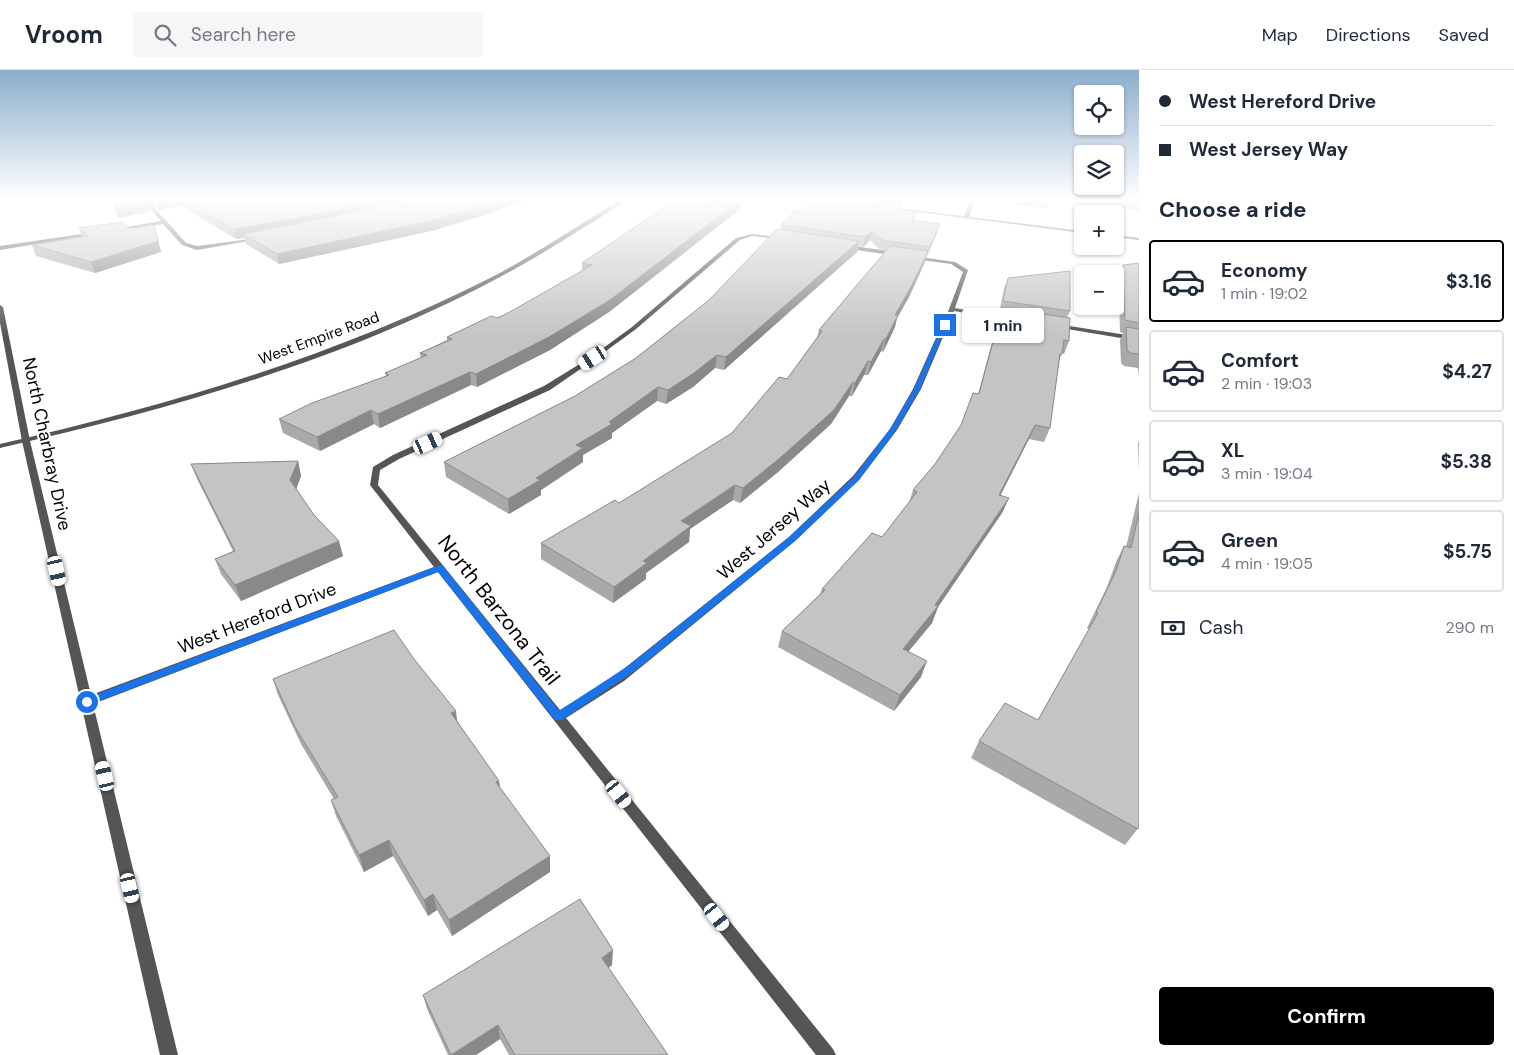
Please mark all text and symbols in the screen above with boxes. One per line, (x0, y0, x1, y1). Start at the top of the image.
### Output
search box (133, 12, 483, 57)
text: Vroom (25, 19, 103, 50)
icon: search (151, 21, 179, 49)
text: Search here (191, 22, 296, 47)
text: Map (1262, 23, 1298, 47)
text: Directions (1326, 23, 1411, 47)
text: Saved (1439, 23, 1489, 47)
map controls (1074, 85, 1124, 315)
button: locate (1074, 85, 1124, 135)
text: West Hereford Drive (1189, 89, 1376, 114)
text: West Jersey Way (1189, 137, 1348, 162)
button: layers (1074, 145, 1124, 195)
text: Choose a ride (1159, 195, 1307, 224)
button: + (1074, 205, 1124, 255)
text: Economy (1221, 258, 1308, 283)
icon: car (1161, 259, 1206, 304)
button: − (1074, 265, 1124, 315)
text: $3.16 (1446, 269, 1492, 294)
text: 1 min · 19:02 (1221, 283, 1307, 304)
street label: West Empire Road (256, 307, 382, 369)
callout: 1 min (962, 308, 1045, 342)
route end (934, 314, 956, 336)
text: 1 min (984, 315, 1022, 336)
car (576, 344, 609, 372)
text: Comfort (1221, 348, 1299, 373)
icon: car (1161, 349, 1206, 394)
street label: North Charbray Drive (17, 355, 77, 533)
text: $4.27 (1442, 359, 1492, 384)
text: 2 min · 19:03 (1221, 373, 1312, 394)
car (411, 430, 444, 456)
text: XL (1221, 438, 1244, 463)
icon: car (1161, 439, 1206, 484)
text: $5.38 (1440, 449, 1492, 474)
text: 3 min · 19:04 (1221, 463, 1313, 484)
street label: West Jersey Way (712, 473, 836, 585)
text: Green (1221, 528, 1278, 553)
street label: North Barzona Trail (432, 529, 566, 691)
icon: car (1161, 529, 1206, 574)
text: $5.75 (1443, 539, 1492, 564)
text: 4 min · 19:05 (1221, 553, 1313, 574)
car (46, 555, 67, 587)
street label: West Hereford Drive (174, 577, 340, 659)
icon: cash (1159, 614, 1187, 642)
text: Cash (1199, 615, 1243, 640)
text: 290 m (1445, 617, 1494, 638)
route start (76, 691, 98, 713)
car (94, 760, 115, 792)
car (603, 778, 634, 810)
car (119, 872, 140, 904)
car (701, 901, 732, 933)
button: Confirm (1159, 987, 1494, 1045)

